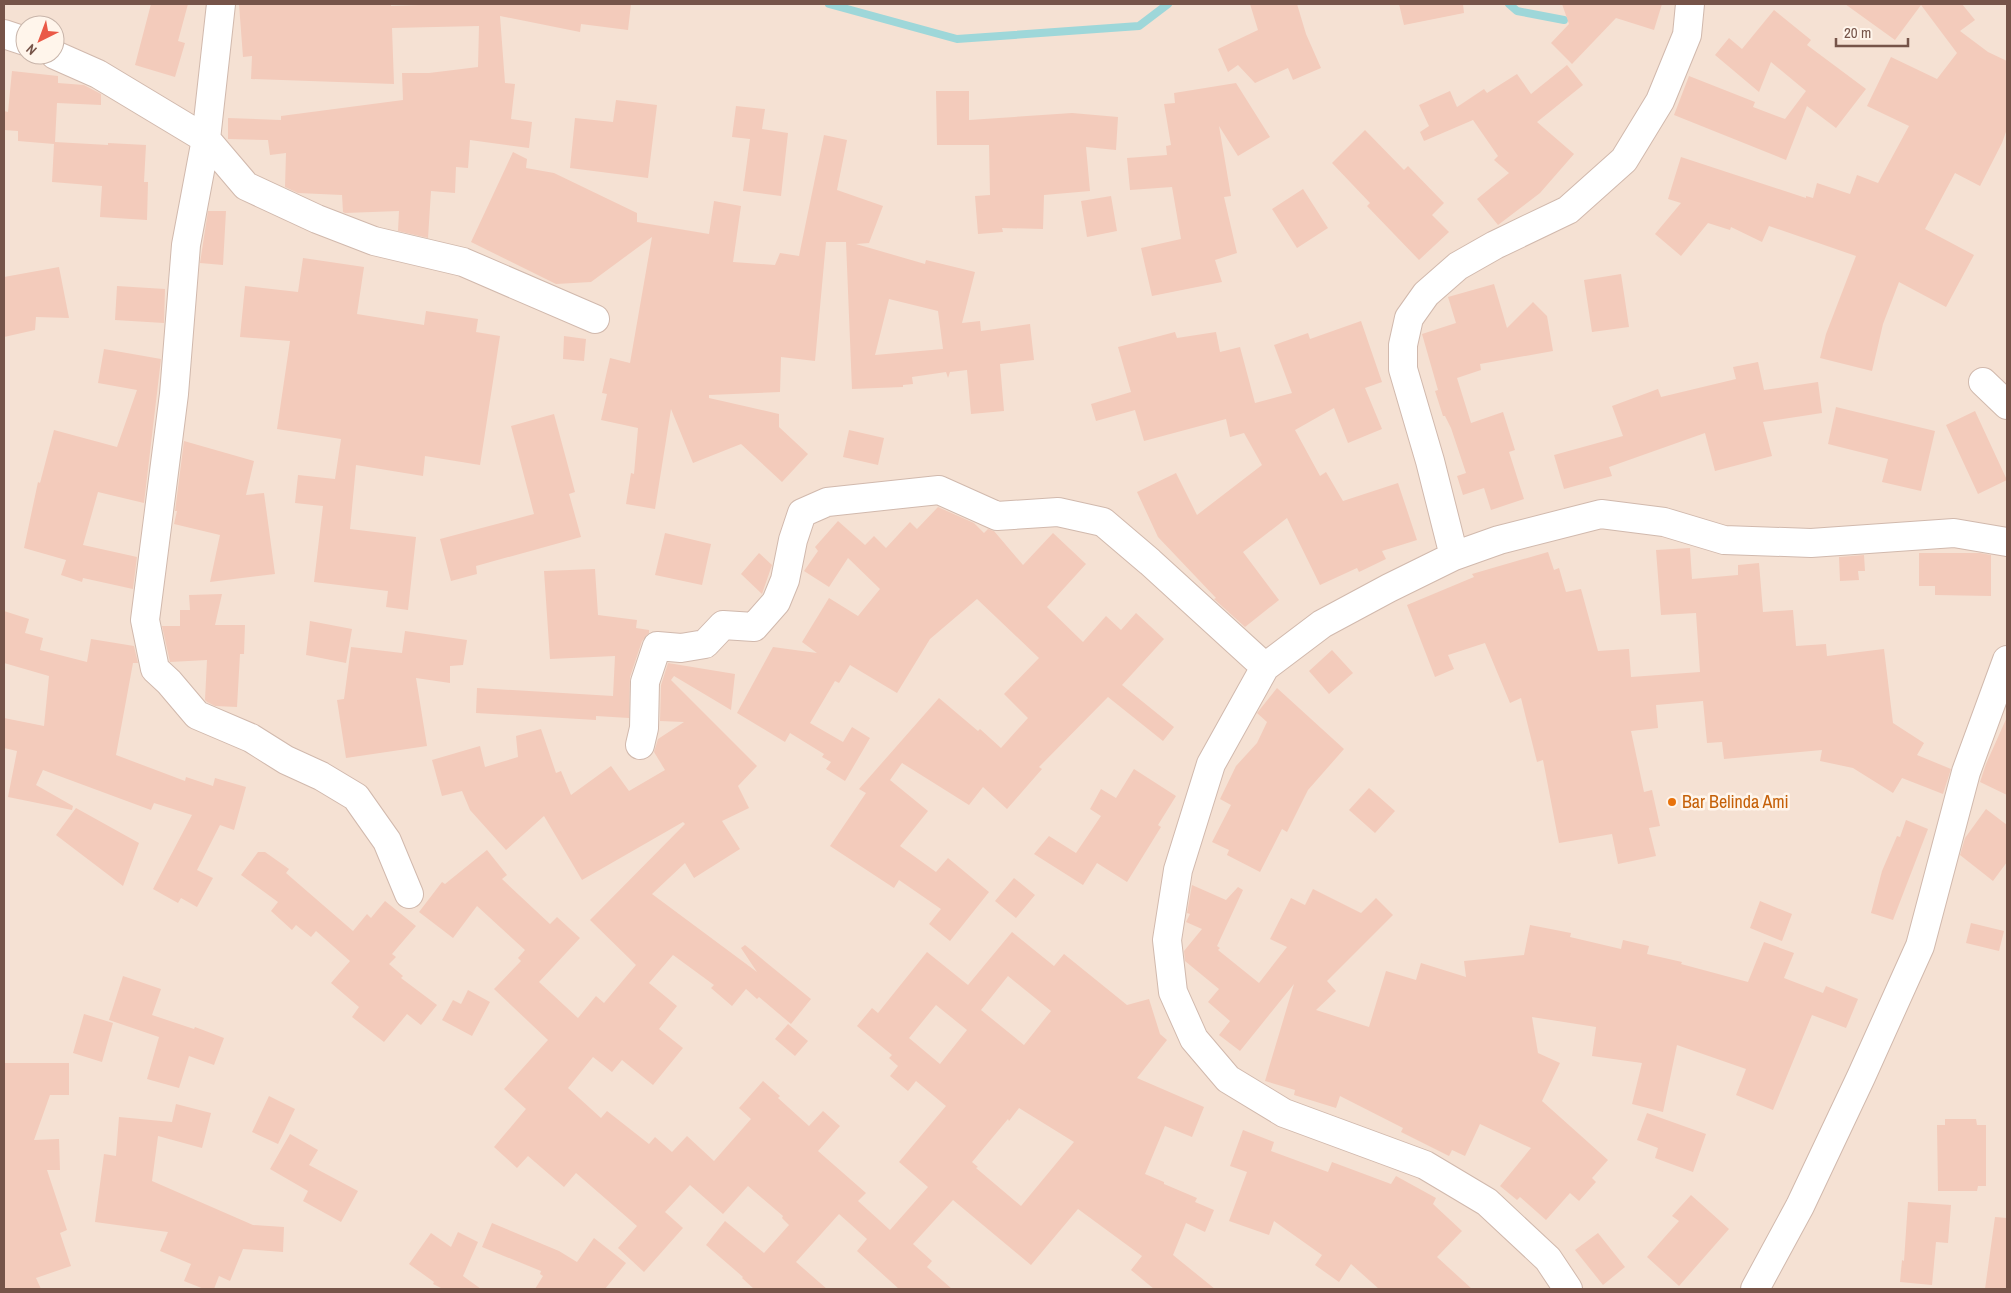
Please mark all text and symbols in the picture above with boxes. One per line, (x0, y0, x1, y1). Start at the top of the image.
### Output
north arrow (15, 15, 65, 65)
scale bar (1836, 15, 1908, 47)
text: 20 m (1844, 22, 1871, 43)
text: N (22, 40, 40, 59)
place label: Bar Belinda Ami (1682, 789, 1789, 814)
marker: Bar Belinda Ami (1666, 796, 1678, 808)

